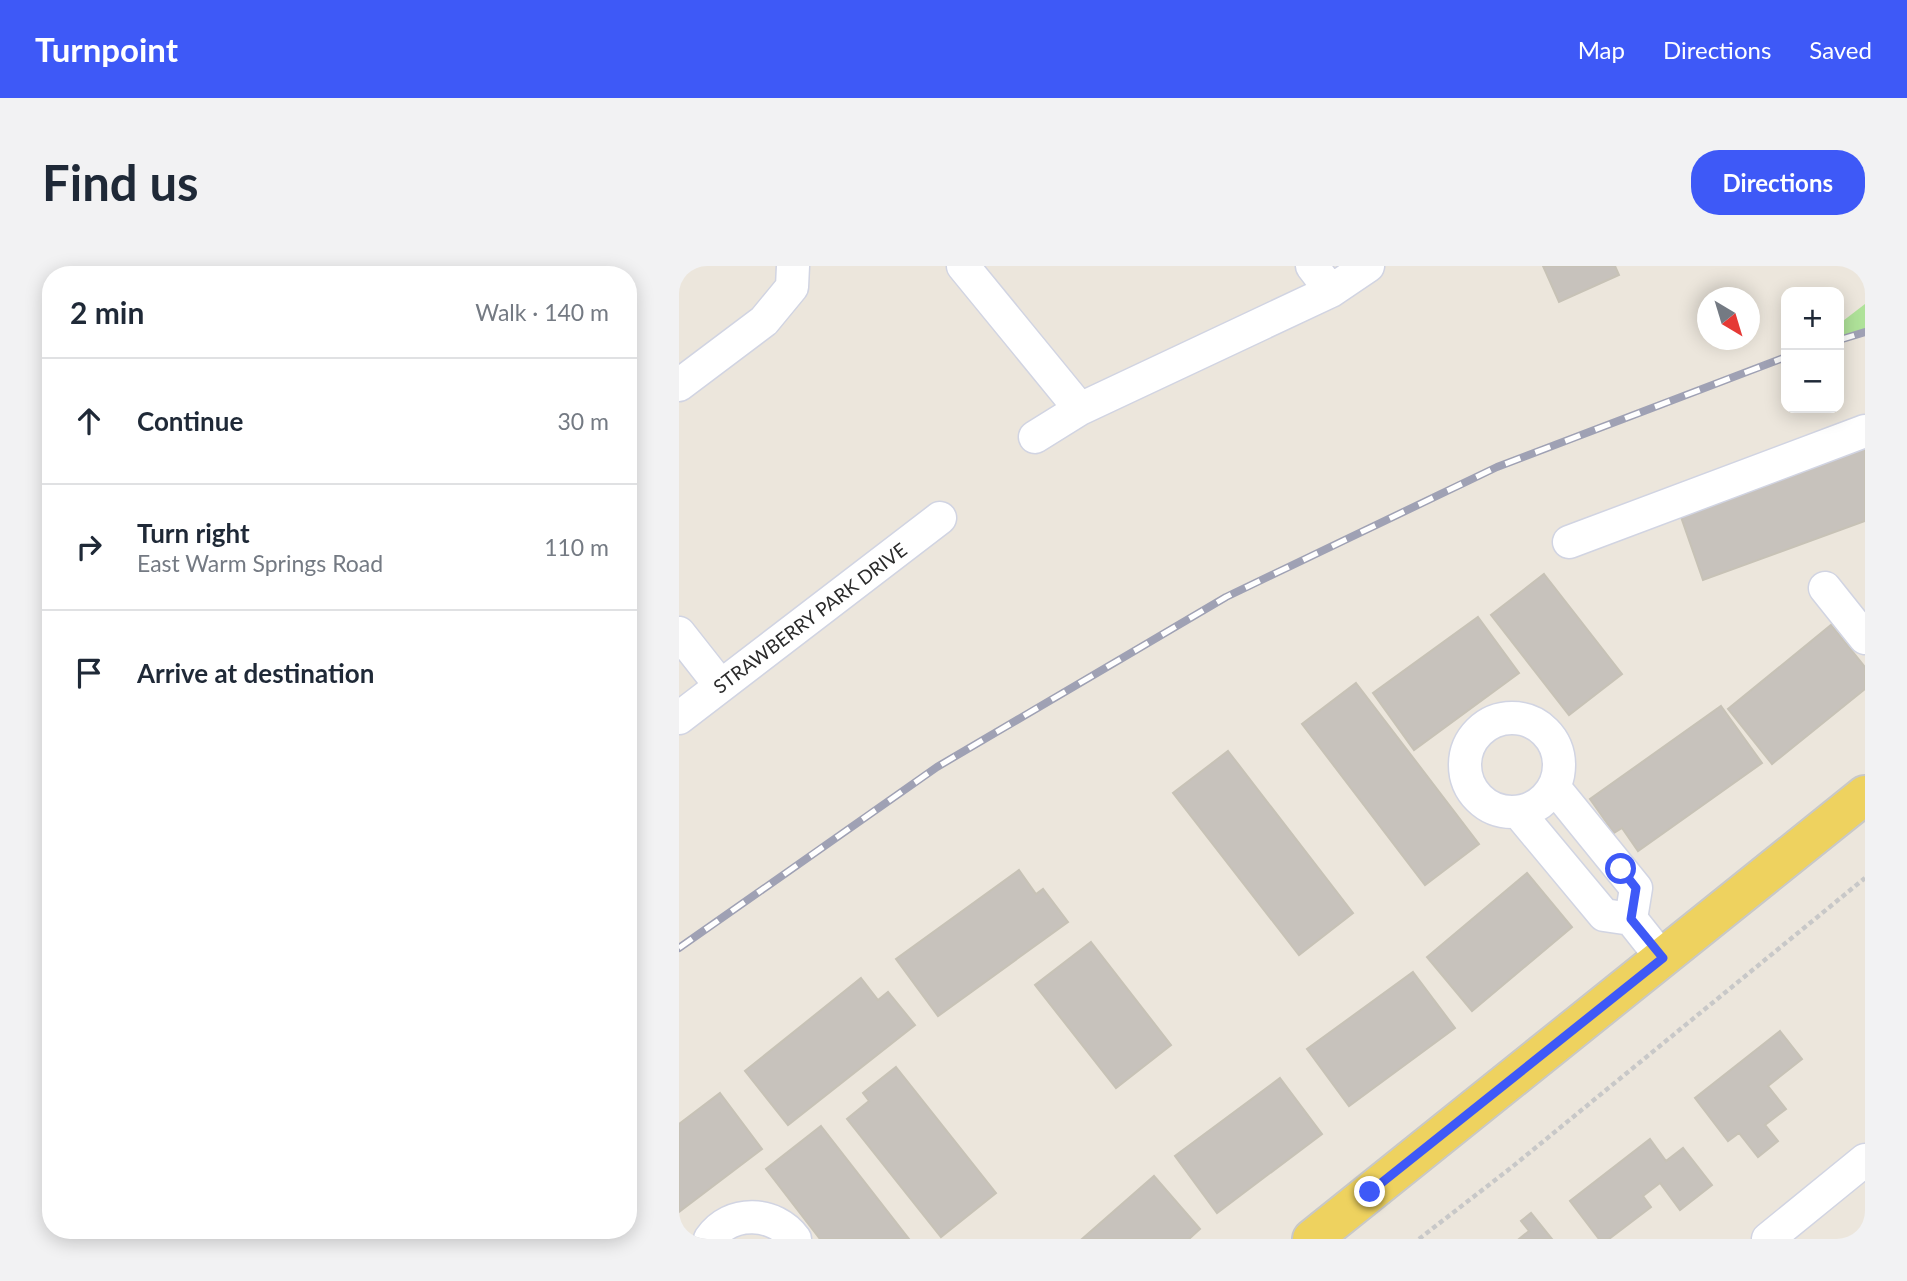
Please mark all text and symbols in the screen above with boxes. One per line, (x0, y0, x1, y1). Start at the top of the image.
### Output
text: Turnpoint (35, 29, 178, 69)
text: Map (1578, 35, 1625, 64)
text: Directions (1663, 35, 1771, 64)
text: Saved (1809, 35, 1872, 64)
button: Directions (1691, 150, 1865, 215)
text: Find us (42, 153, 199, 211)
north arrow (1697, 287, 1760, 350)
map controls (1781, 287, 1844, 413)
button: + (1781, 287, 1844, 350)
text: 2 min (70, 294, 144, 330)
text: Walk · 140 m (475, 298, 609, 326)
button: − (1781, 350, 1844, 413)
icon: ahead (70, 402, 108, 440)
text: Continue (137, 405, 243, 437)
text: 30 m (558, 407, 609, 435)
text: Turn right (137, 517, 250, 549)
icon: right (70, 528, 108, 566)
text: 110 m (544, 533, 609, 561)
street label: STRAWBERRY PARK DRIVE (709, 537, 911, 698)
text: East Warm Springs Road (137, 549, 383, 577)
icon: arrive (70, 654, 108, 692)
text: Arrive at destination (137, 657, 374, 689)
route start (1605, 853, 1636, 884)
route end (1354, 1176, 1385, 1207)

